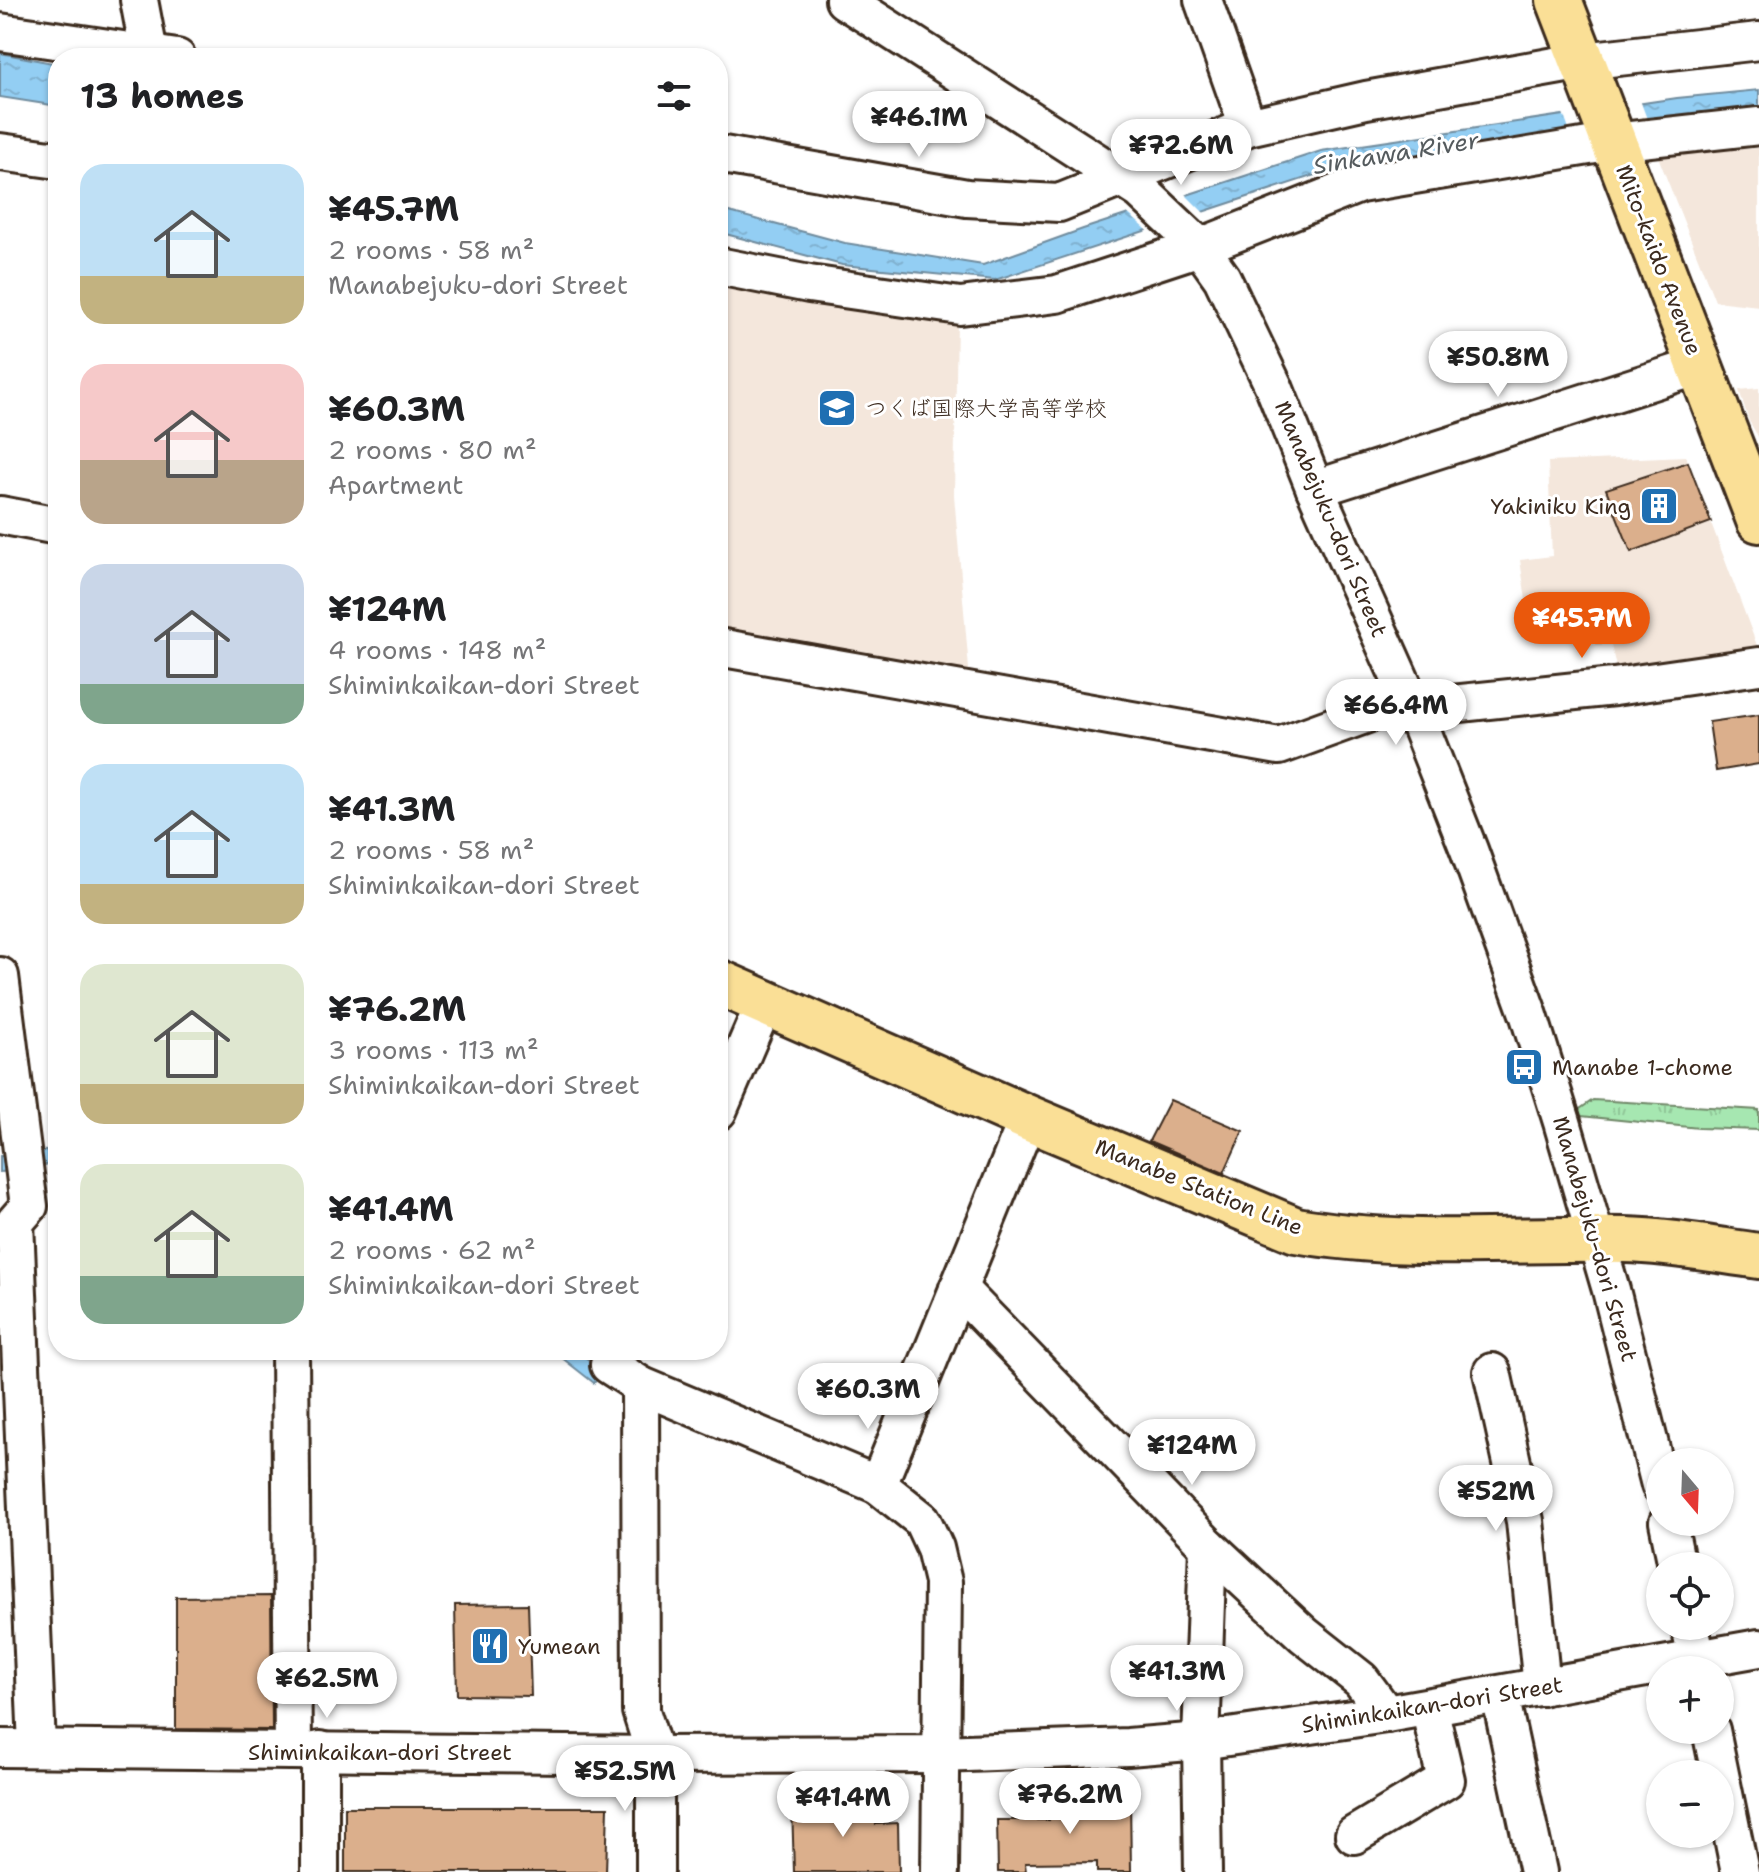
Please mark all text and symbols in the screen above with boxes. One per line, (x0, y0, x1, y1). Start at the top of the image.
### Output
text: 13 homes (80, 73, 244, 119)
icon: filters (652, 74, 696, 118)
pin: ¥46.1M (854, 91, 984, 159)
text: ¥46.1M (870, 99, 968, 134)
pin: ¥72.6M (1116, 119, 1246, 187)
water label: Sinkawa River (1311, 124, 1482, 182)
text: ¥72.6M (1129, 127, 1233, 162)
street label: Mito-kaido Avenue (1609, 161, 1709, 359)
text: ¥45.7M (328, 186, 459, 232)
icon: home (144, 196, 240, 292)
text: 2 rooms · 58 m² (328, 232, 534, 267)
text: Manabejuku-dori Street (328, 267, 628, 302)
pin: ¥50.8M (1433, 331, 1563, 399)
text: ¥50.8M (1447, 339, 1549, 374)
text: ¥60.3M (328, 386, 465, 432)
school or university icon: つくば国際大学高等学校 (816, 387, 858, 429)
place label: つくば国際大学高等学校 (865, 394, 1107, 423)
icon: home (144, 396, 240, 492)
street label: Manabejuku-dori Street (1268, 396, 1394, 642)
text: 2 rooms · 80 m² (328, 432, 537, 467)
text: Apartment (328, 467, 464, 502)
building icon: Yakiniku King (1638, 485, 1680, 527)
place label: Yakiniku King (1491, 492, 1631, 521)
text: ¥124M (328, 586, 447, 632)
pin: ¥45.7M (1517, 592, 1647, 660)
icon: home (144, 596, 240, 692)
text: ¥45.7M (1532, 600, 1632, 635)
text: 4 rooms · 148 m² (328, 632, 546, 667)
text: Shiminkaikan-dori Street (328, 667, 640, 702)
pin: ¥66.4M (1331, 679, 1461, 747)
text: ¥66.4M (1344, 687, 1448, 722)
text: ¥41.3M (328, 786, 455, 832)
icon: home (144, 796, 240, 892)
text: 2 rooms · 58 m² (328, 832, 534, 867)
text: Shiminkaikan-dori Street (328, 867, 640, 902)
text: ¥76.2M (328, 986, 466, 1032)
icon: home (144, 996, 240, 1092)
text: 3 rooms · 113 m² (328, 1032, 539, 1067)
bus stop icon: Manabe 1-chome (1503, 1046, 1545, 1088)
place label: Manabe 1-chome (1552, 1053, 1733, 1082)
text: Shiminkaikan-dori Street (328, 1067, 640, 1102)
street label: Manabejuku-dori Street (1546, 1113, 1644, 1365)
street label: Manabe Station Line (1091, 1132, 1307, 1242)
text: ¥41.4M (328, 1186, 454, 1232)
icon: home (144, 1196, 240, 1292)
text: 2 rooms · 62 m² (328, 1232, 536, 1267)
text: Shiminkaikan-dori Street (328, 1267, 640, 1302)
pin: ¥60.3M (803, 1363, 933, 1431)
text: ¥60.3M (816, 1371, 920, 1406)
pin: ¥124M (1136, 1419, 1248, 1487)
text: ¥124M (1147, 1427, 1237, 1462)
north arrow (1646, 1448, 1734, 1536)
map controls (1646, 1448, 1734, 1848)
pin: ¥52M (1449, 1465, 1543, 1533)
text: ¥52M (1457, 1473, 1535, 1508)
button: locate (1646, 1552, 1734, 1640)
restaurant icon: Yumean (469, 1625, 511, 1667)
place label: Yumean (518, 1632, 600, 1661)
pin: ¥41.3M (1112, 1645, 1242, 1713)
pin: ¥62.5M (262, 1652, 392, 1720)
text: ¥41.3M (1128, 1653, 1226, 1688)
button: + (1646, 1656, 1734, 1744)
text: ¥62.5M (275, 1660, 379, 1695)
street label: Shiminkaikan-dori Street (1299, 1670, 1565, 1740)
street label: Shiminkaikan-dori Street (248, 1738, 512, 1767)
pin: ¥52.5M (560, 1745, 690, 1813)
text: ¥52.5M (574, 1753, 676, 1788)
button: − (1646, 1760, 1734, 1848)
pin: ¥76.2M (1005, 1768, 1135, 1836)
pin: ¥41.4M (778, 1771, 908, 1839)
text: ¥76.2M (1017, 1776, 1123, 1811)
text: ¥41.4M (795, 1779, 891, 1814)

